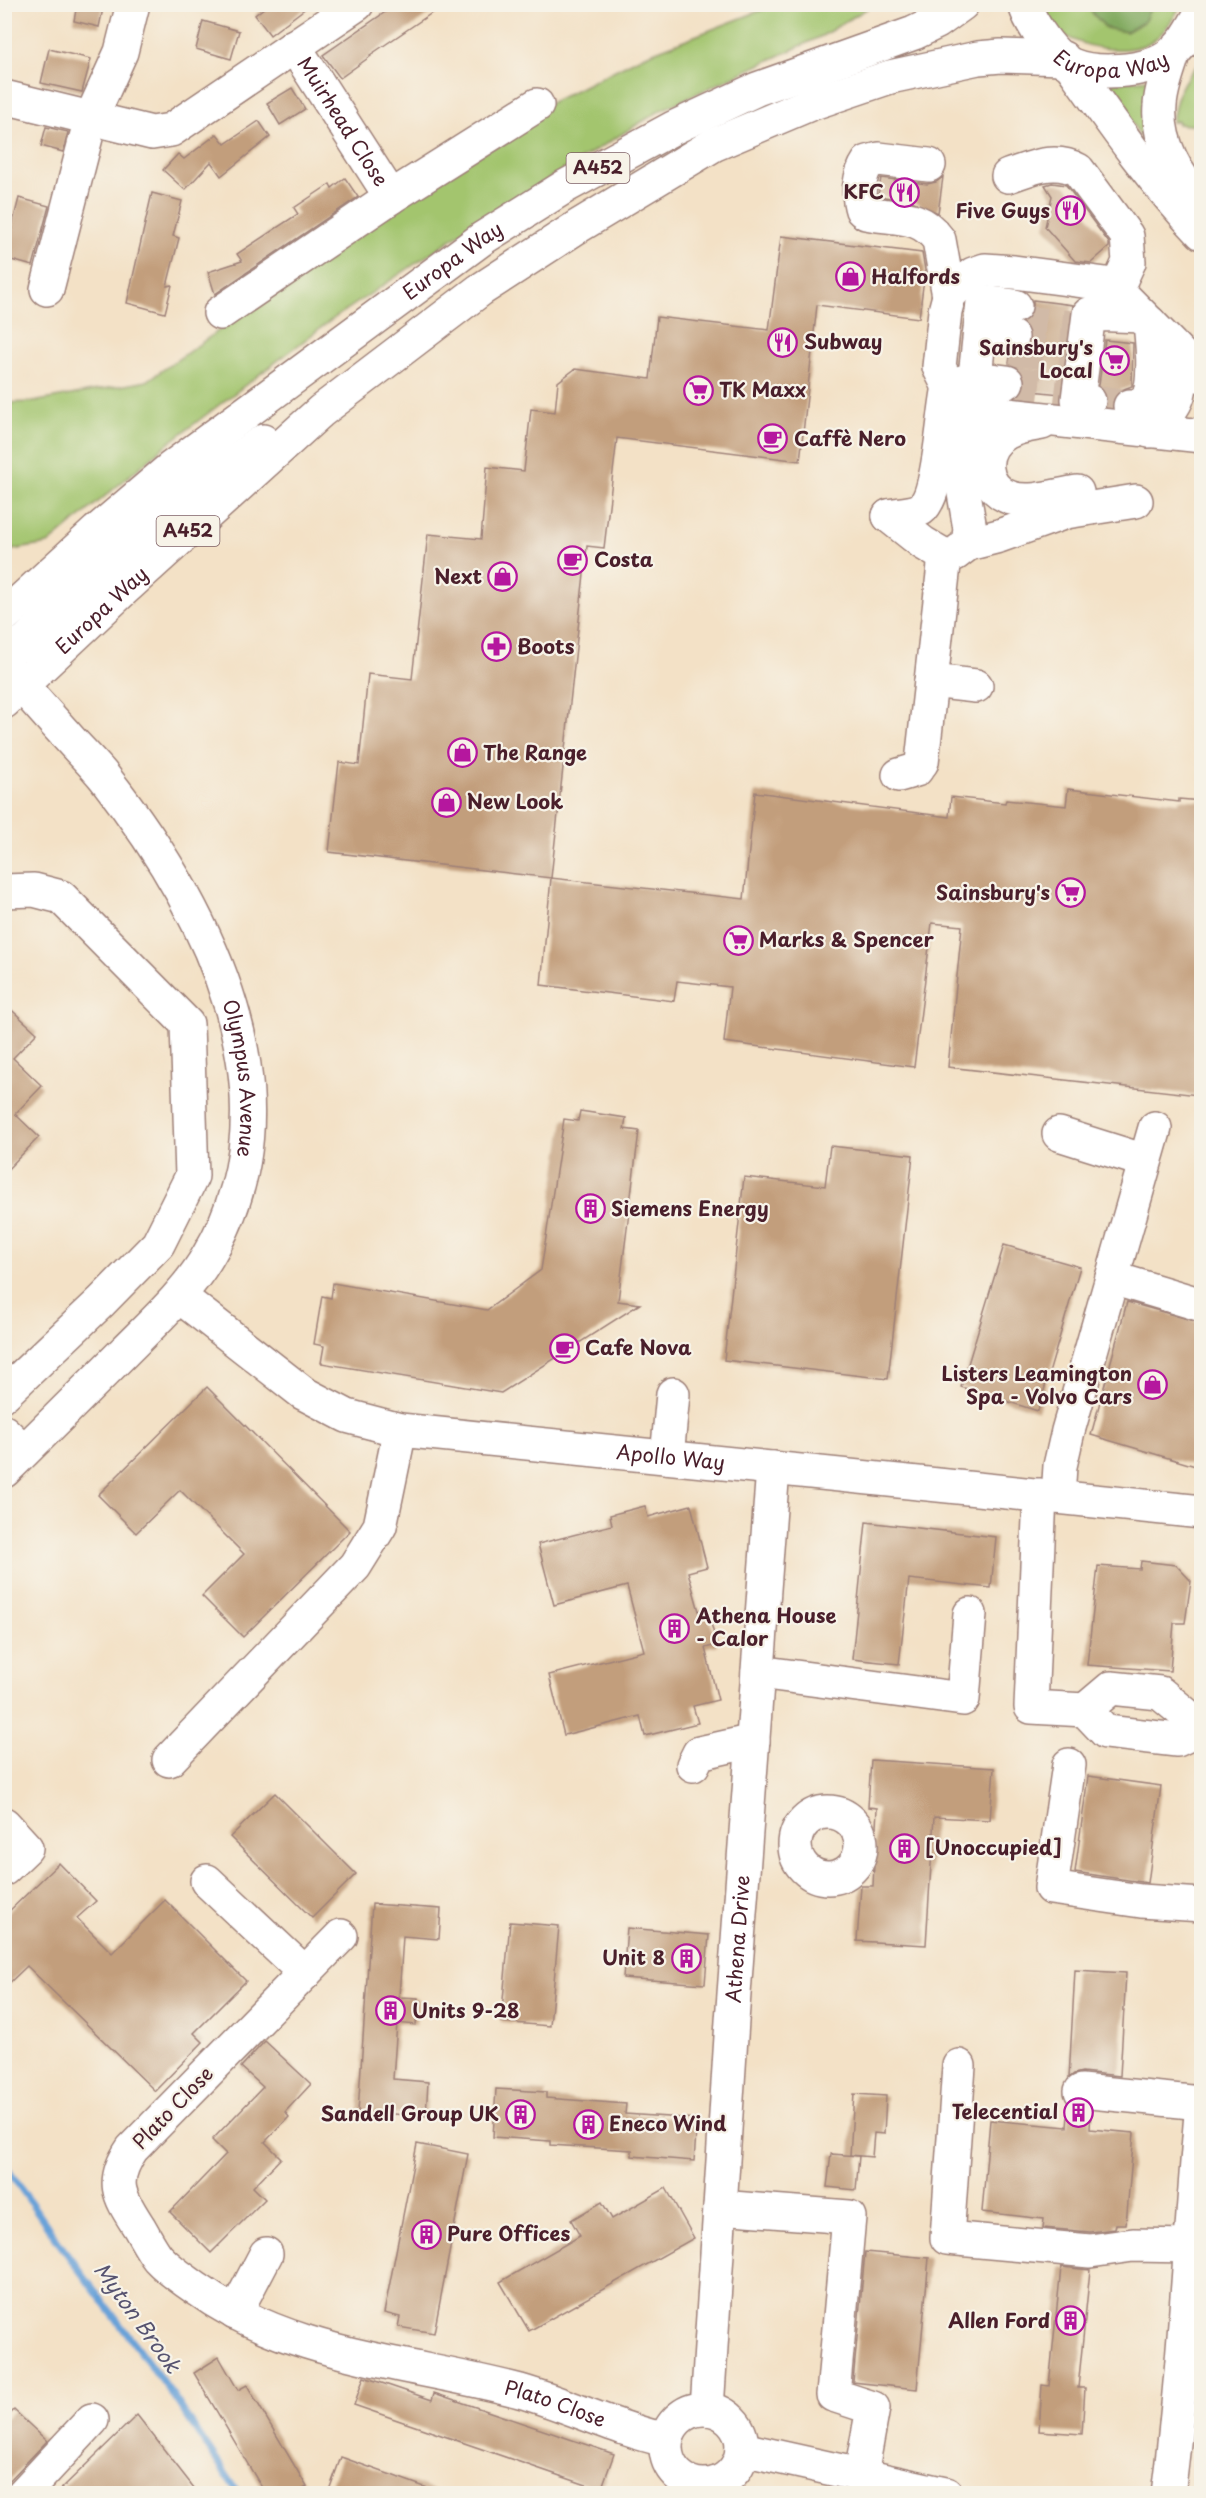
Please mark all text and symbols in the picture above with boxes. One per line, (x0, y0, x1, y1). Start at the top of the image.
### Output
street label: Europa Way (1047, 42, 1174, 85)
street label: Muirhead Close (291, 50, 396, 192)
road number: A452 (566, 153, 630, 183)
place label: KFC (843, 176, 884, 206)
restaurant icon: KFC (889, 176, 921, 208)
place label: Five Guys (956, 195, 1050, 225)
restaurant icon: Five Guys (1055, 195, 1087, 227)
street label: Europa Way (396, 213, 508, 307)
shop icon: Halfords (834, 261, 866, 293)
place label: Halfords (871, 261, 961, 291)
restaurant icon: Subway (767, 326, 799, 358)
place label: Subway (804, 326, 882, 356)
place label: Sainsbury's Local (979, 332, 1093, 385)
supermarket icon: Sainsbury's Local (1098, 344, 1130, 376)
supermarket icon: TK Maxx (682, 374, 714, 406)
place label: TK Maxx (719, 374, 806, 404)
cafe icon: Caffè Nero (757, 423, 789, 455)
place label: Caffè Nero (794, 423, 906, 453)
road number: A452 (156, 516, 219, 546)
cafe icon: Costa (557, 544, 589, 576)
place label: Costa (594, 544, 654, 574)
street label: Europa Way (48, 559, 154, 661)
place label: Next (434, 561, 482, 591)
shop icon: Next (487, 561, 519, 593)
pharmacy icon: Boots (480, 631, 512, 663)
place label: Boots (517, 631, 575, 661)
shop icon: The Range (446, 737, 478, 769)
place label: The Range (483, 737, 587, 767)
shop icon: New Look (430, 786, 462, 818)
place label: New Look (467, 786, 563, 816)
place label: Sainsbury's (936, 877, 1050, 907)
supermarket icon: Sainsbury's (1055, 877, 1087, 909)
supermarket icon: Marks & Spencer (722, 924, 754, 956)
place label: Marks & Spencer (759, 924, 934, 954)
street label: Olympus Avenue (215, 995, 263, 1159)
building icon: Siemens Energy (574, 1193, 606, 1225)
place label: Siemens Energy (611, 1193, 769, 1223)
cafe icon: Cafe Nova (548, 1332, 580, 1364)
place label: Cafe Nova (585, 1332, 692, 1362)
place label: Listers Leamington Spa - Volvo Cars (941, 1358, 1132, 1411)
shop icon: Listers Leamington Spa - Volvo Cars (1137, 1369, 1169, 1401)
street label: Apollo Way (615, 1436, 726, 1477)
place label: Athena House - Calor (695, 1600, 836, 1653)
building icon: Athena House - Calor (659, 1612, 691, 1644)
building icon: [Unoccupied] (888, 1832, 920, 1864)
place label: [Unoccupied] (925, 1832, 1062, 1862)
street label: Athena Drive (717, 1874, 757, 2004)
place label: Unit 8 (602, 1942, 665, 1972)
building icon: Unit 8 (670, 1942, 702, 1974)
building icon: Units 9-28 (375, 1995, 407, 2027)
place label: Units 9-28 (412, 1995, 519, 2025)
street label: Plato Close (125, 2059, 220, 2156)
place label: Telecential (952, 2096, 1058, 2126)
building icon: Telecential (1063, 2096, 1095, 2128)
place label: Sandell Group UK (321, 2098, 499, 2128)
building icon: Sandell Group UK (504, 2098, 536, 2130)
building icon: Eneco Wind (572, 2108, 604, 2140)
place label: Eneco Wind (609, 2108, 727, 2138)
building icon: Pure Offices (410, 2218, 442, 2250)
place label: Pure Offices (447, 2218, 570, 2248)
water label: Myton Brook (87, 2255, 191, 2380)
place label: Allen Ford (948, 2305, 1050, 2335)
building icon: Allen Ford (1055, 2305, 1087, 2337)
street label: Plato Close (502, 2372, 610, 2434)

